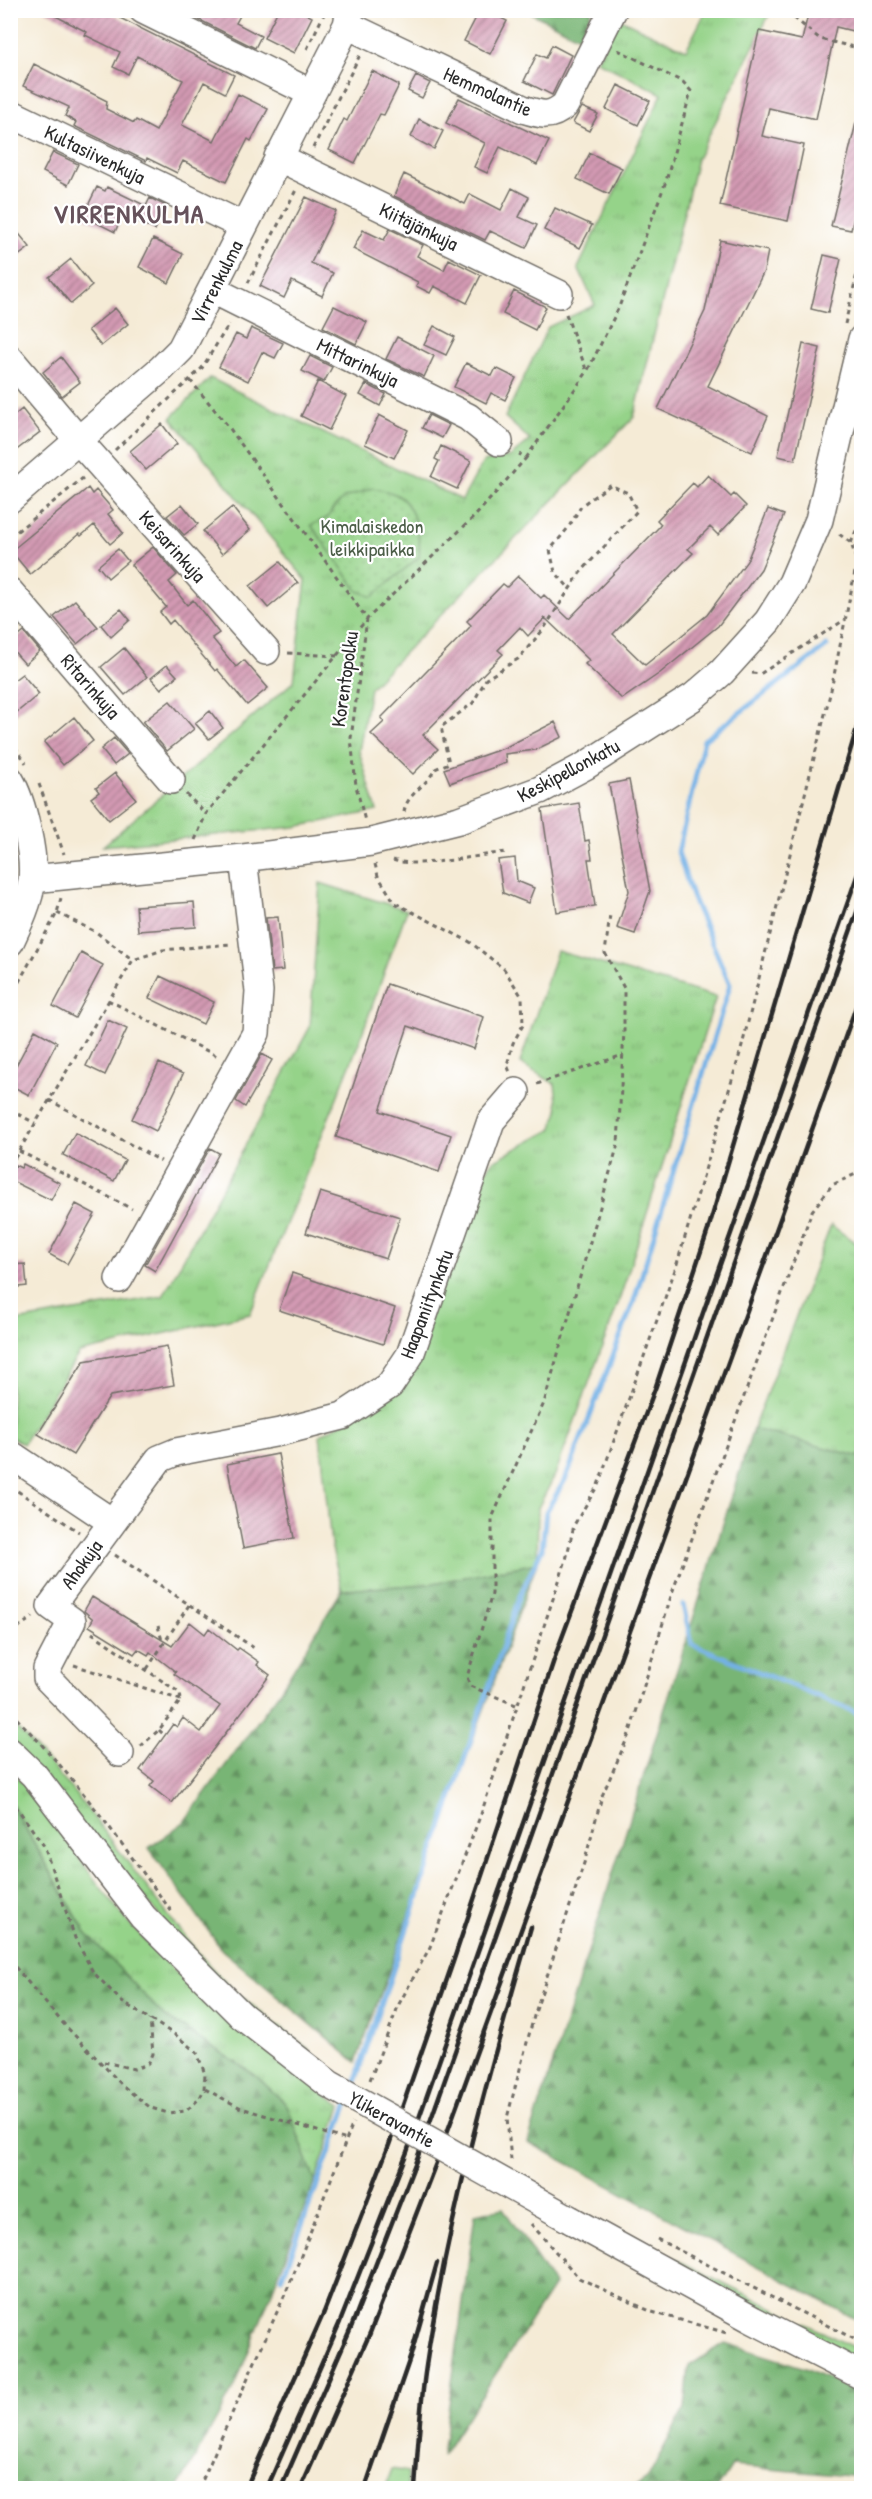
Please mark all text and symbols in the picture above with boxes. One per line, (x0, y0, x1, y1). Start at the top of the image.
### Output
street label: Hemmolantie (440, 60, 537, 122)
street label: Kultasiivenkuja (40, 118, 150, 190)
street label: Kiitäjänkuja (375, 195, 463, 257)
district label: VIRRENKULMA (53, 196, 205, 231)
street label: Virrenkulma (183, 235, 249, 329)
street label: Mittarinkuja (313, 331, 404, 393)
street label: Keisarinkuja (133, 504, 213, 588)
park label: Kimalaiskedon leikkipaikka (321, 512, 423, 562)
street label: Korentopolku (324, 629, 364, 729)
street label: Ritarinkuja (55, 648, 127, 725)
street label: Keskipellonkatu (512, 732, 624, 808)
street label: Haapaniitynkatu (393, 1246, 459, 1362)
street label: Ahokuja (54, 1534, 108, 1594)
street label: Ylikeravantie (344, 2084, 440, 2154)

